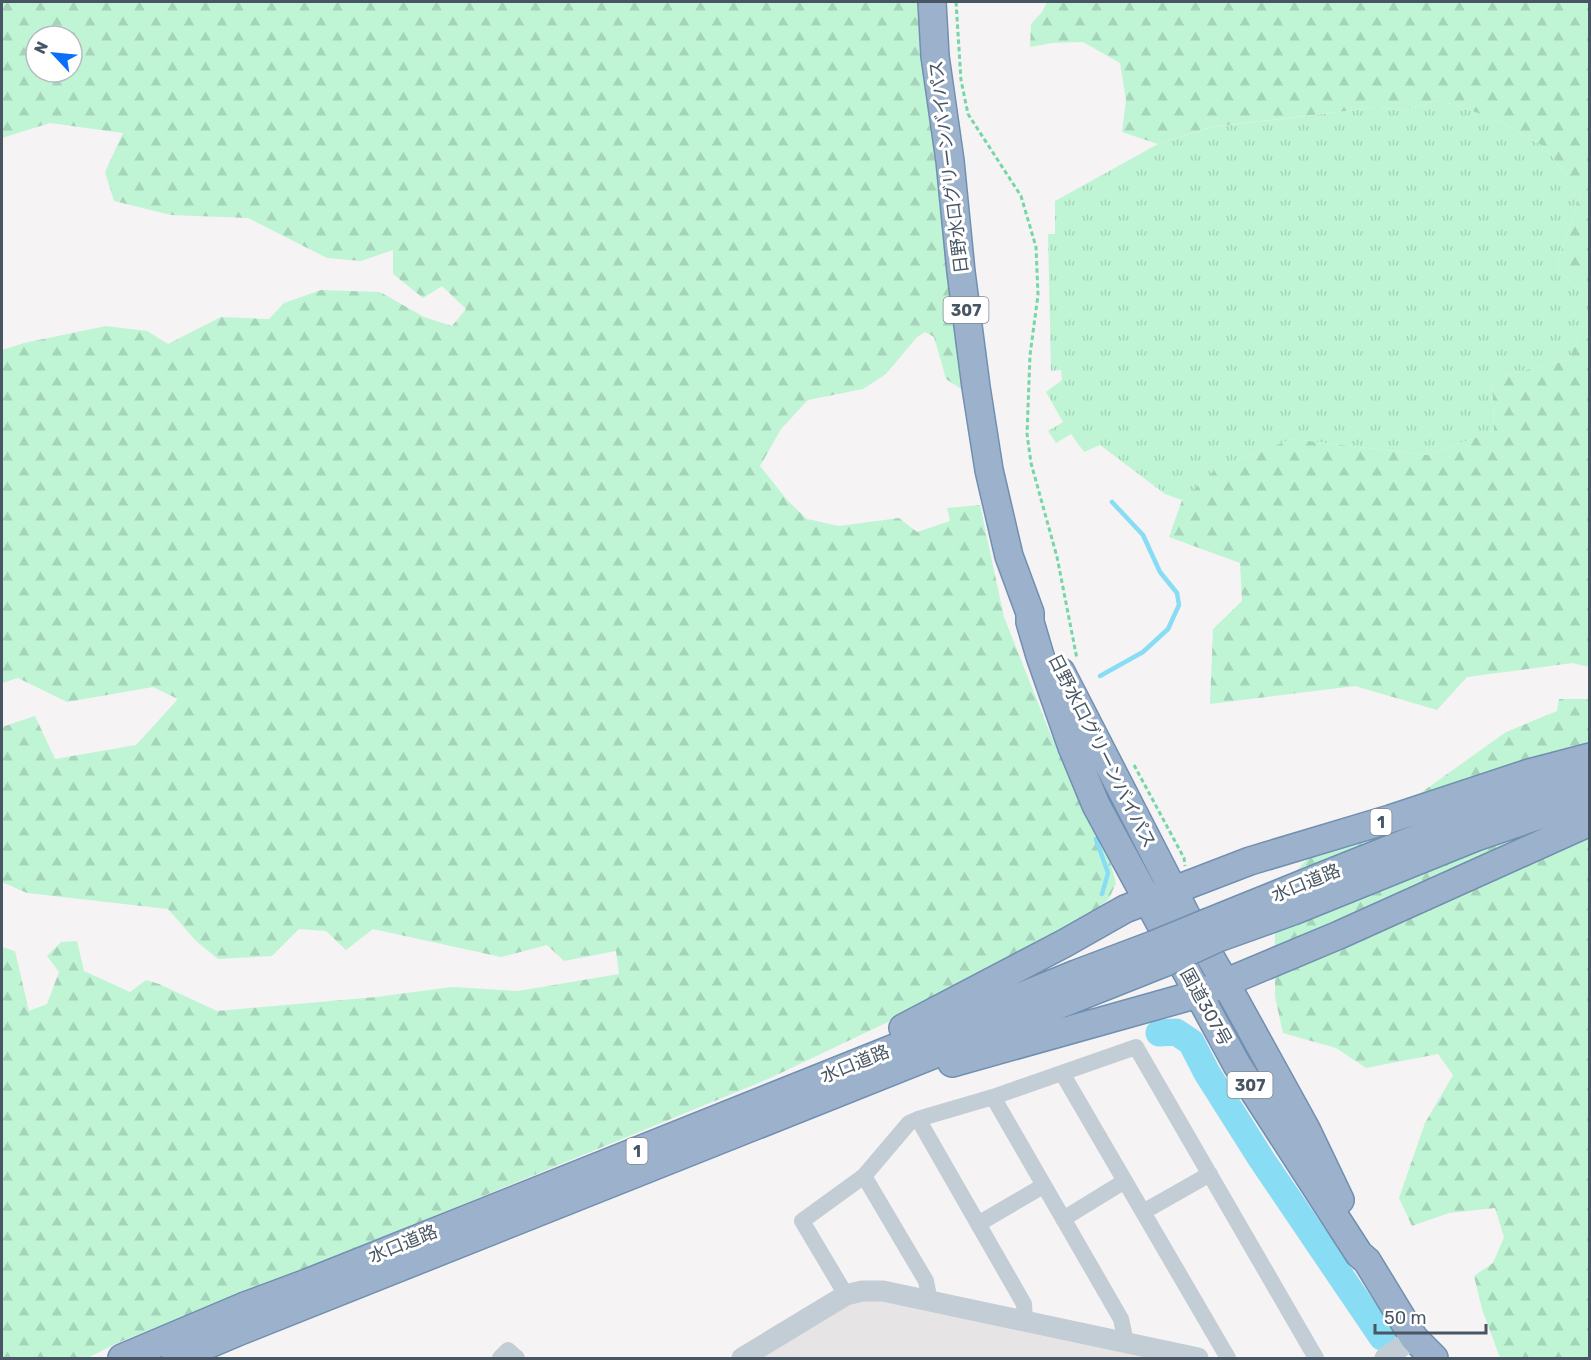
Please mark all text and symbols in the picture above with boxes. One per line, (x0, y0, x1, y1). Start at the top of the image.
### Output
north arrow (24, 24, 84, 84)
text: N (30, 38, 52, 57)
street label: 日野水口グリーンバイパス (925, 59, 973, 275)
road number: 307 (944, 297, 988, 323)
street label: 日野水口グリーンバイパス (1043, 650, 1161, 852)
road number: 1 (1370, 809, 1392, 835)
street label: 水口道路 (1269, 859, 1343, 907)
street label: 国道307号 (1176, 964, 1236, 1050)
street label: 水口道路 (818, 1040, 892, 1088)
road number: 307 (1228, 1072, 1272, 1098)
road number: 1 (626, 1138, 648, 1164)
street label: 水口道路 (366, 1220, 440, 1268)
scale bar (1375, 1297, 1486, 1335)
text: 50 m (1384, 1307, 1427, 1329)

